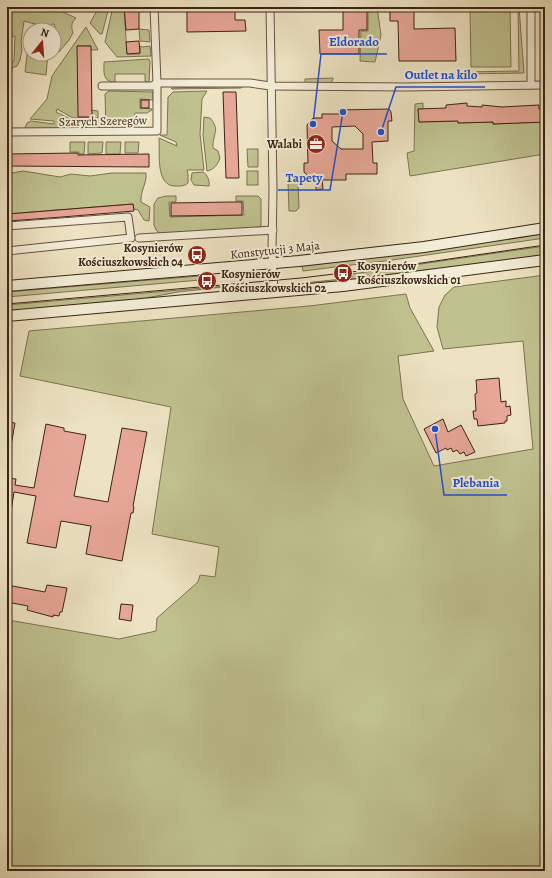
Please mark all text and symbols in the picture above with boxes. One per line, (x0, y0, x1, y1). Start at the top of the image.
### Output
north arrow (22, 22, 62, 62)
text: N (39, 25, 51, 41)
callout: Eldorado (321, 29, 387, 54)
text: Eldorado (329, 33, 379, 50)
callout: Outlet na kilo (396, 62, 485, 87)
text: Outlet na kilo (405, 66, 478, 83)
street label: Szarych Szeregów (59, 112, 148, 130)
office icon: Walabi (305, 133, 327, 155)
place label: Walabi (266, 136, 302, 152)
callout: Tapety (278, 165, 330, 190)
text: Tapety (286, 169, 323, 186)
street label: Konstytucji 3 Maja (230, 237, 321, 263)
place label: Kosynierów Kościuszkowskich 04 (78, 240, 183, 270)
bus stop icon: Kosynierów Kościuszkowskich 04 (186, 244, 208, 266)
place label: Kosynierów Kościuszkowskich 01 (357, 258, 461, 288)
bus stop icon: Kosynierów Kościuszkowskich 01 (332, 262, 354, 284)
place label: Kosynierów Kościuszkowskich 02 (221, 266, 326, 296)
bus stop icon: Kosynierów Kościuszkowskich 02 (196, 270, 218, 292)
callout: Plebania (444, 470, 507, 495)
text: Plebania (452, 474, 500, 491)

